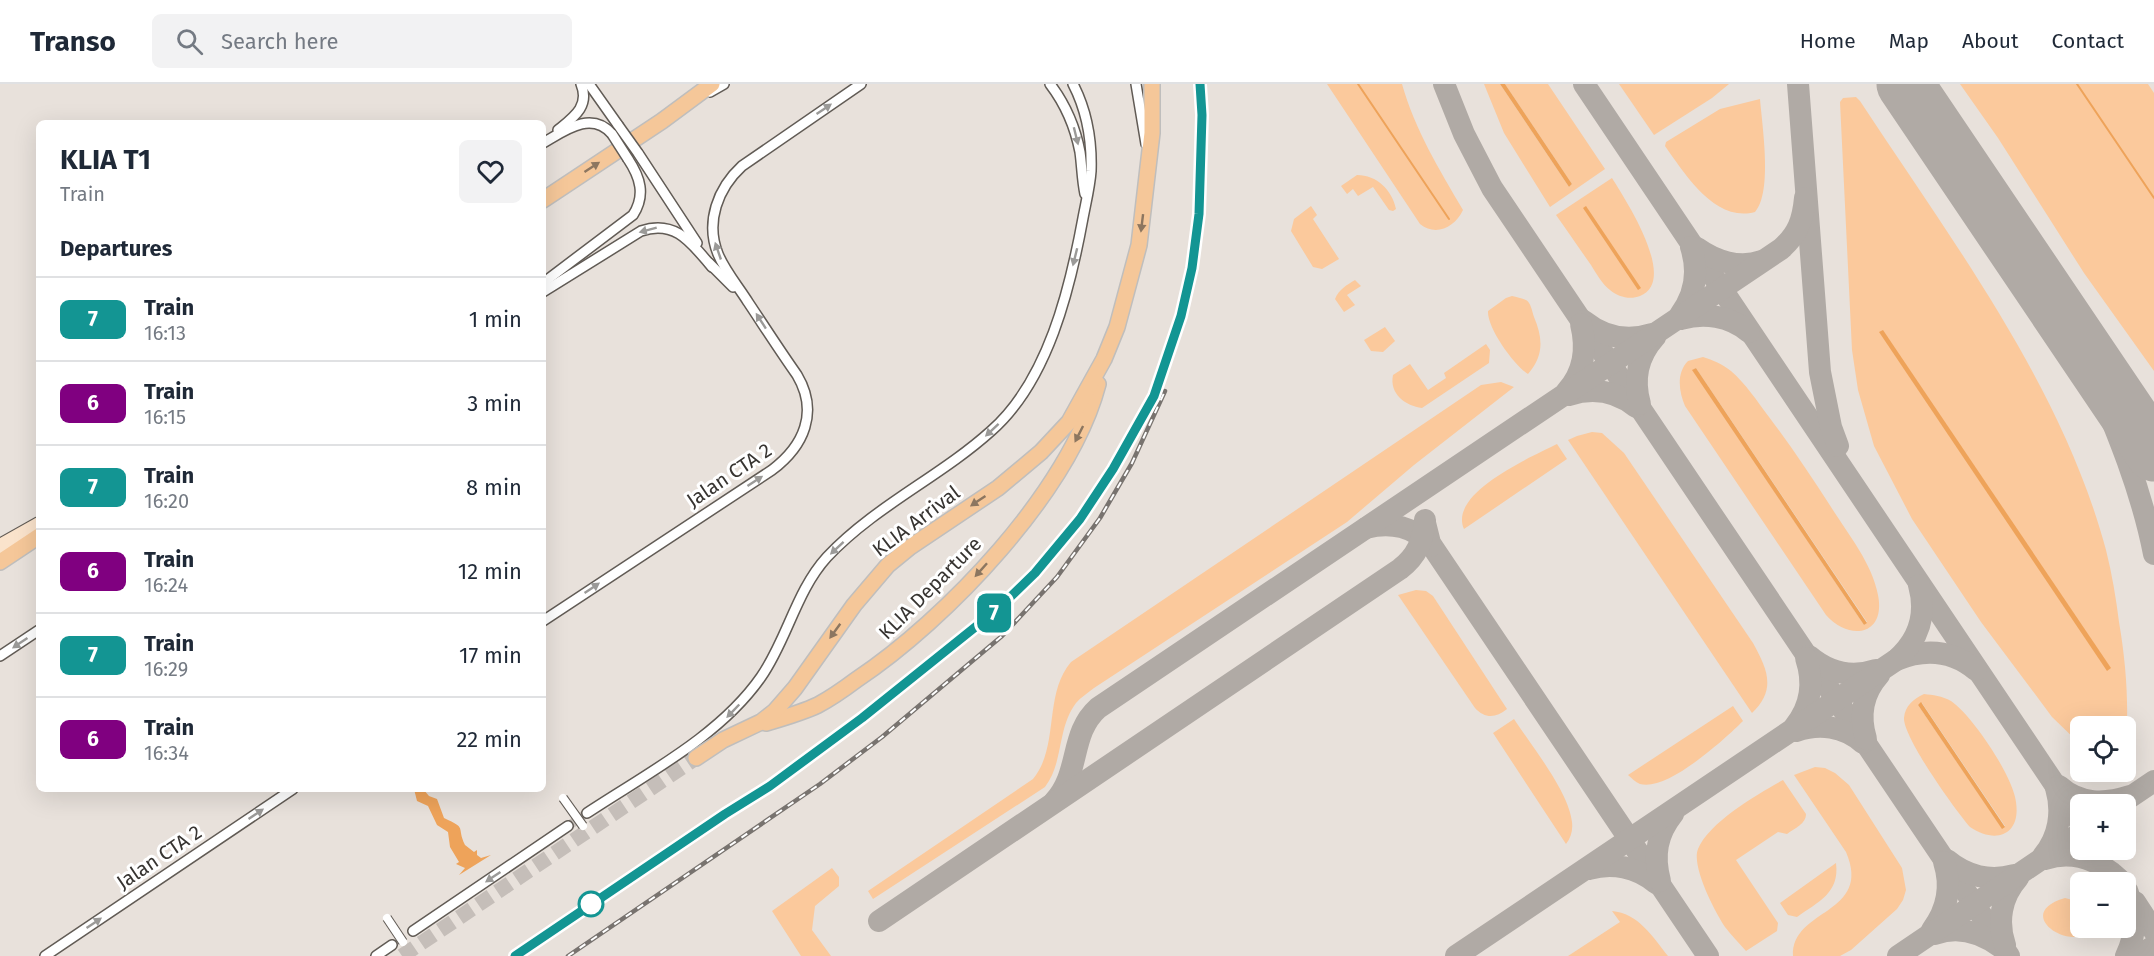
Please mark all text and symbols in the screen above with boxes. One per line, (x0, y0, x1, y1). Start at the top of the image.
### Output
search box (152, 14, 572, 68)
text: Transo (30, 25, 116, 58)
icon: search (173, 25, 206, 58)
text: Search here (221, 28, 338, 55)
text: Home (1800, 28, 1856, 54)
text: Map (1889, 28, 1929, 54)
text: About (1962, 28, 2019, 54)
text: Contact (2052, 28, 2124, 54)
one-way arrow (816, 103, 832, 115)
one-way arrow (1071, 127, 1081, 145)
button: heart (459, 140, 522, 203)
text: KLIA T1 (60, 143, 151, 176)
one-way arrow (584, 162, 600, 173)
text: Train (60, 182, 105, 206)
one-way arrow (1137, 214, 1146, 233)
one-way arrow (639, 226, 657, 235)
text: Departures (60, 235, 172, 262)
one-way arrow (713, 242, 723, 260)
one-way arrow (1070, 248, 1079, 266)
text: Train (144, 294, 194, 321)
text: 7 (88, 306, 98, 332)
text: 1 min (469, 306, 522, 333)
one-way arrow (755, 313, 766, 330)
text: 16:13 (144, 321, 186, 345)
text: Train (144, 378, 194, 405)
text: 6 (87, 390, 99, 416)
text: 3 min (467, 390, 522, 417)
text: 16:15 (144, 405, 186, 429)
one-way arrow (985, 423, 1000, 436)
one-way arrow (1074, 426, 1084, 443)
street label: Jalan CTA 2 (682, 438, 776, 512)
text: Train (144, 462, 194, 489)
text: 7 (88, 474, 98, 500)
text: 8 min (466, 474, 522, 501)
one-way arrow (746, 476, 763, 487)
street label: KLIA Arrival (868, 480, 964, 562)
text: 16:20 (144, 489, 189, 513)
one-way arrow (970, 495, 986, 506)
street label: KLIA Departure (874, 532, 986, 644)
one-way arrow (830, 541, 845, 554)
text: Train (144, 546, 194, 573)
text: 6 (87, 558, 99, 584)
text: 12 min (458, 558, 522, 585)
one-way arrow (975, 562, 988, 577)
text: 16:24 (144, 573, 188, 597)
one-way arrow (583, 582, 599, 594)
line badge: 7 (974, 594, 1014, 632)
text: 7 (989, 600, 999, 626)
one-way arrow (829, 623, 841, 638)
text: Train (144, 630, 194, 657)
one-way arrow (12, 637, 28, 649)
text: 7 (88, 642, 98, 668)
text: 17 min (459, 642, 522, 669)
text: 16:29 (144, 657, 188, 681)
one-way arrow (726, 703, 740, 718)
text: Train (144, 714, 194, 741)
map controls (2070, 716, 2136, 938)
button: locate (2070, 716, 2136, 782)
text: 6 (87, 726, 99, 752)
text: 22 min (456, 726, 522, 753)
text: 16:34 (144, 741, 189, 765)
button: + (2070, 794, 2136, 860)
one-way arrow (247, 808, 263, 820)
street label: Jalan CTA 2 (112, 820, 206, 894)
one-way arrow (485, 871, 501, 883)
button: − (2070, 872, 2136, 938)
unlabelled marker (578, 891, 604, 917)
one-way arrow (85, 917, 101, 929)

